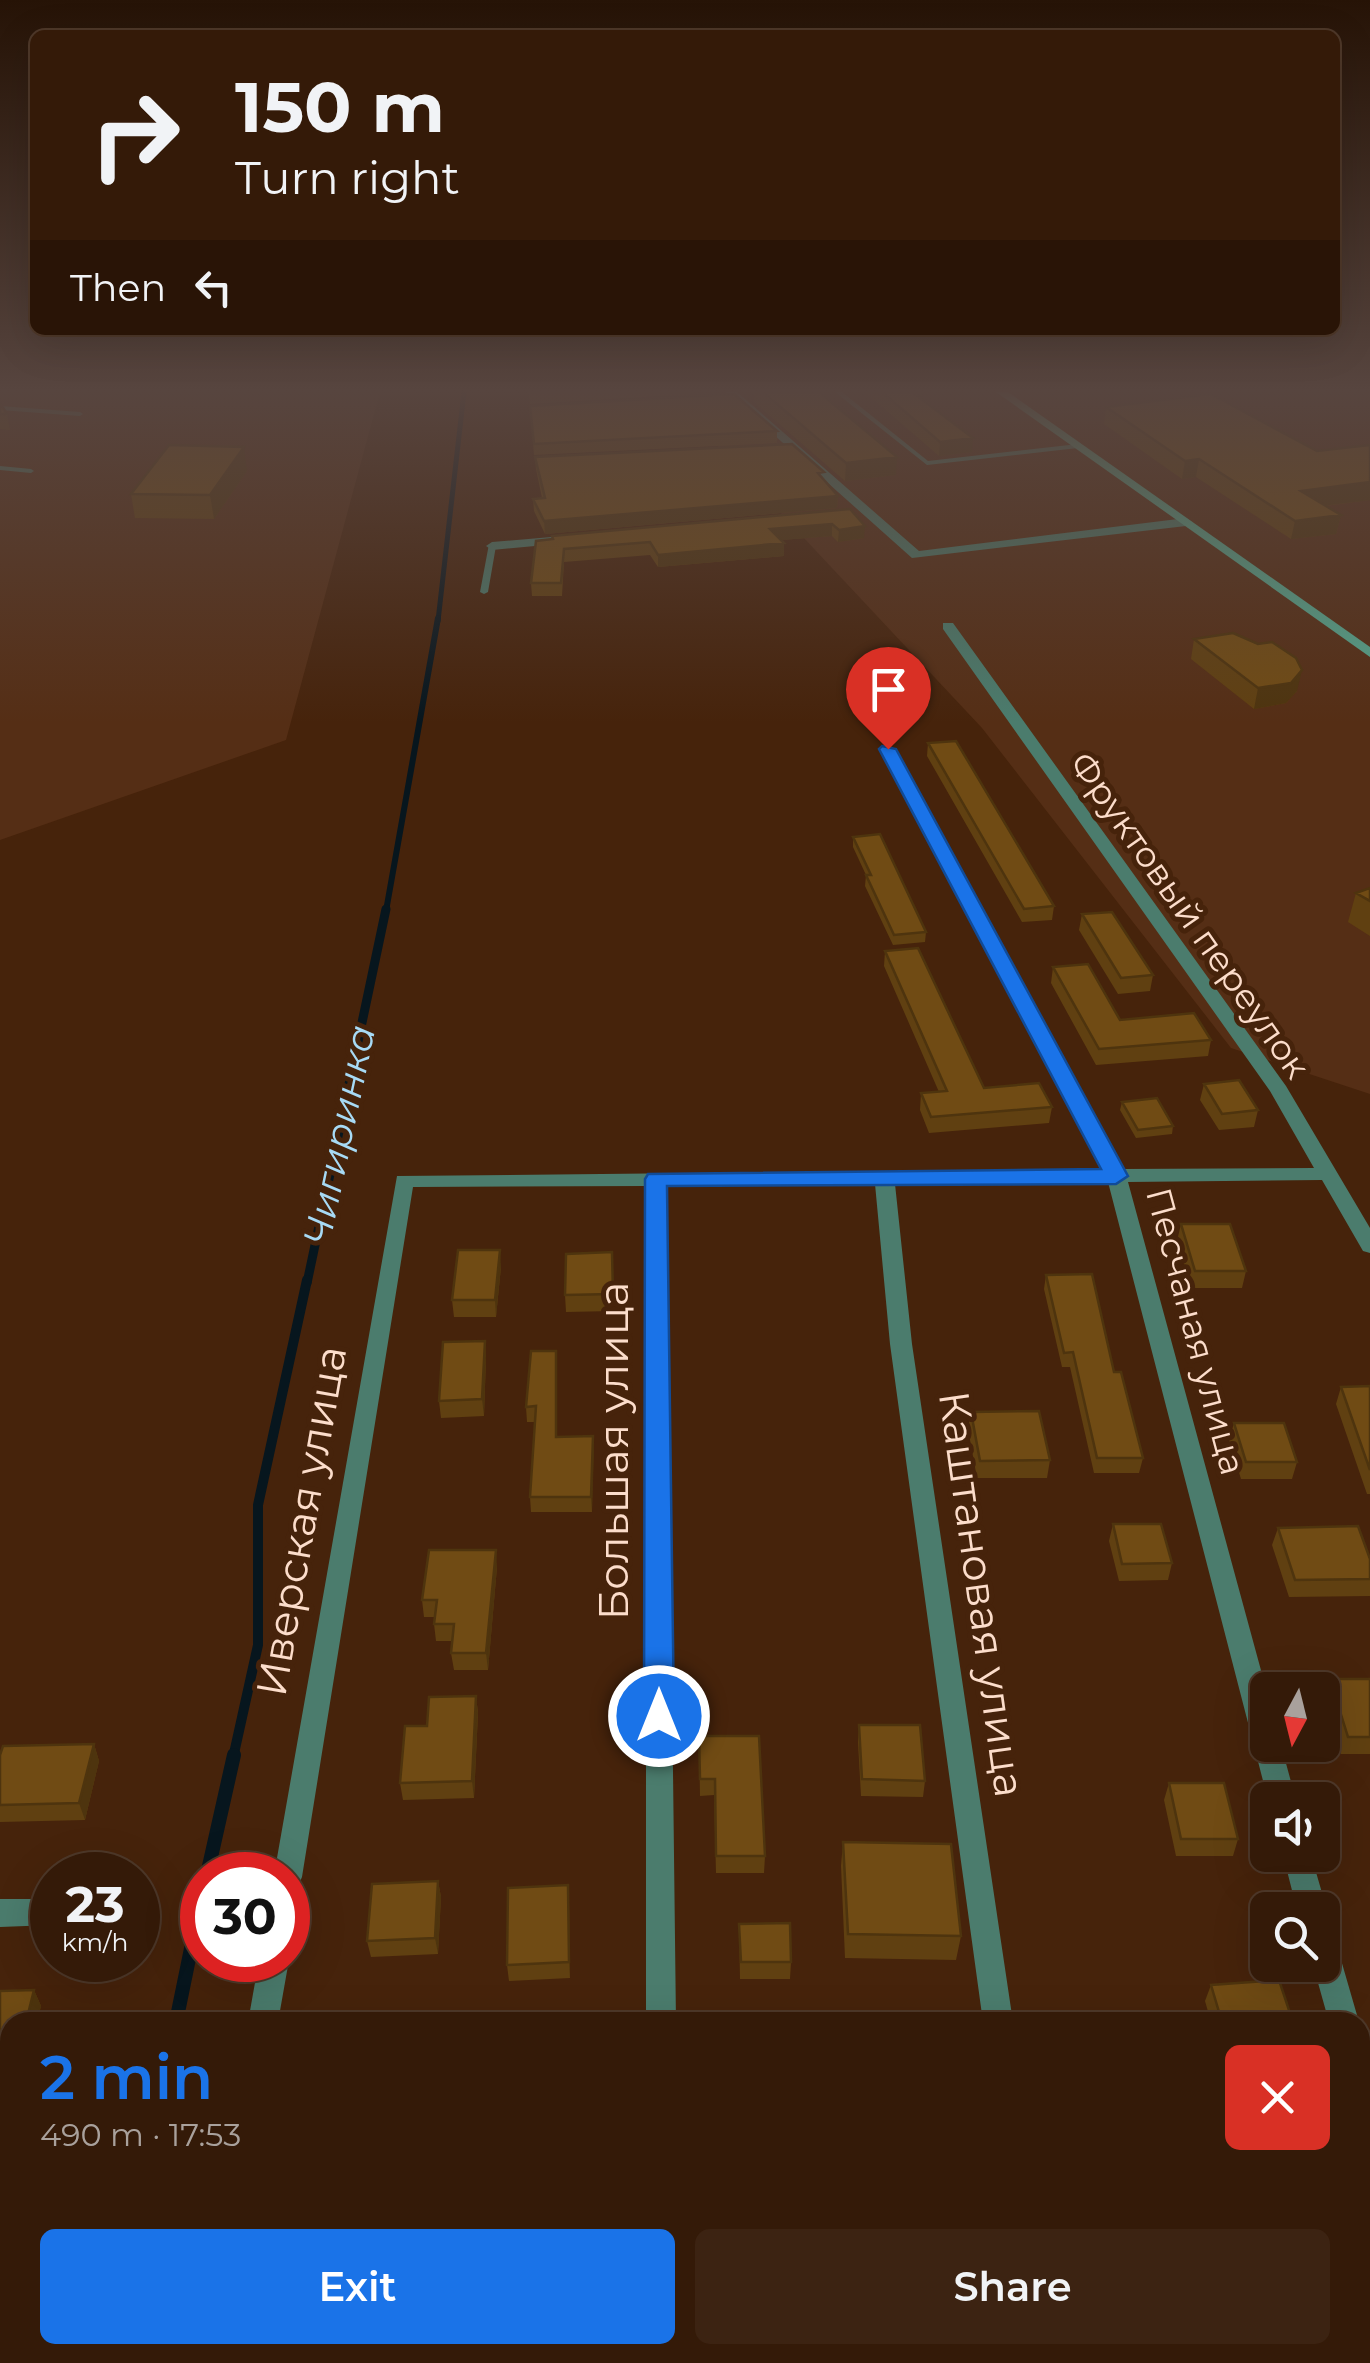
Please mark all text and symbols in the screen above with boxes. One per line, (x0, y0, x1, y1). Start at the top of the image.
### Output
text: 150 m (235, 64, 445, 150)
icon: right (70, 70, 200, 200)
text: Turn right (235, 150, 460, 205)
icon: left (186, 260, 241, 315)
text: Then (70, 264, 166, 311)
pin (846, 647, 931, 750)
icon: arrive (861, 662, 916, 717)
street label: Фруктовый переулок (1061, 743, 1319, 1087)
water label: Чигиринка (293, 1021, 385, 1249)
street label: Песчаная улица (1137, 1183, 1255, 1479)
street label: Большая улица (587, 1282, 639, 1620)
street label: Иверская улица (245, 1342, 357, 1700)
street label: Каштановая улица (928, 1388, 1036, 1800)
position arrow (607, 1664, 711, 1768)
north arrow (1250, 1672, 1340, 1762)
map controls (1250, 1672, 1340, 1982)
button: sound (1250, 1782, 1340, 1872)
speed limit sign: 30 (180, 1852, 310, 1982)
text: 23 (65, 1874, 125, 1935)
button: search (1250, 1892, 1340, 1982)
text: km/h (62, 1927, 128, 1957)
text: 2 min (40, 2041, 213, 2114)
button: close (1225, 2045, 1330, 2150)
text: 490 m · 17:53 (40, 2115, 241, 2154)
button: Exit (40, 2229, 675, 2344)
button: Share (695, 2229, 1330, 2344)

